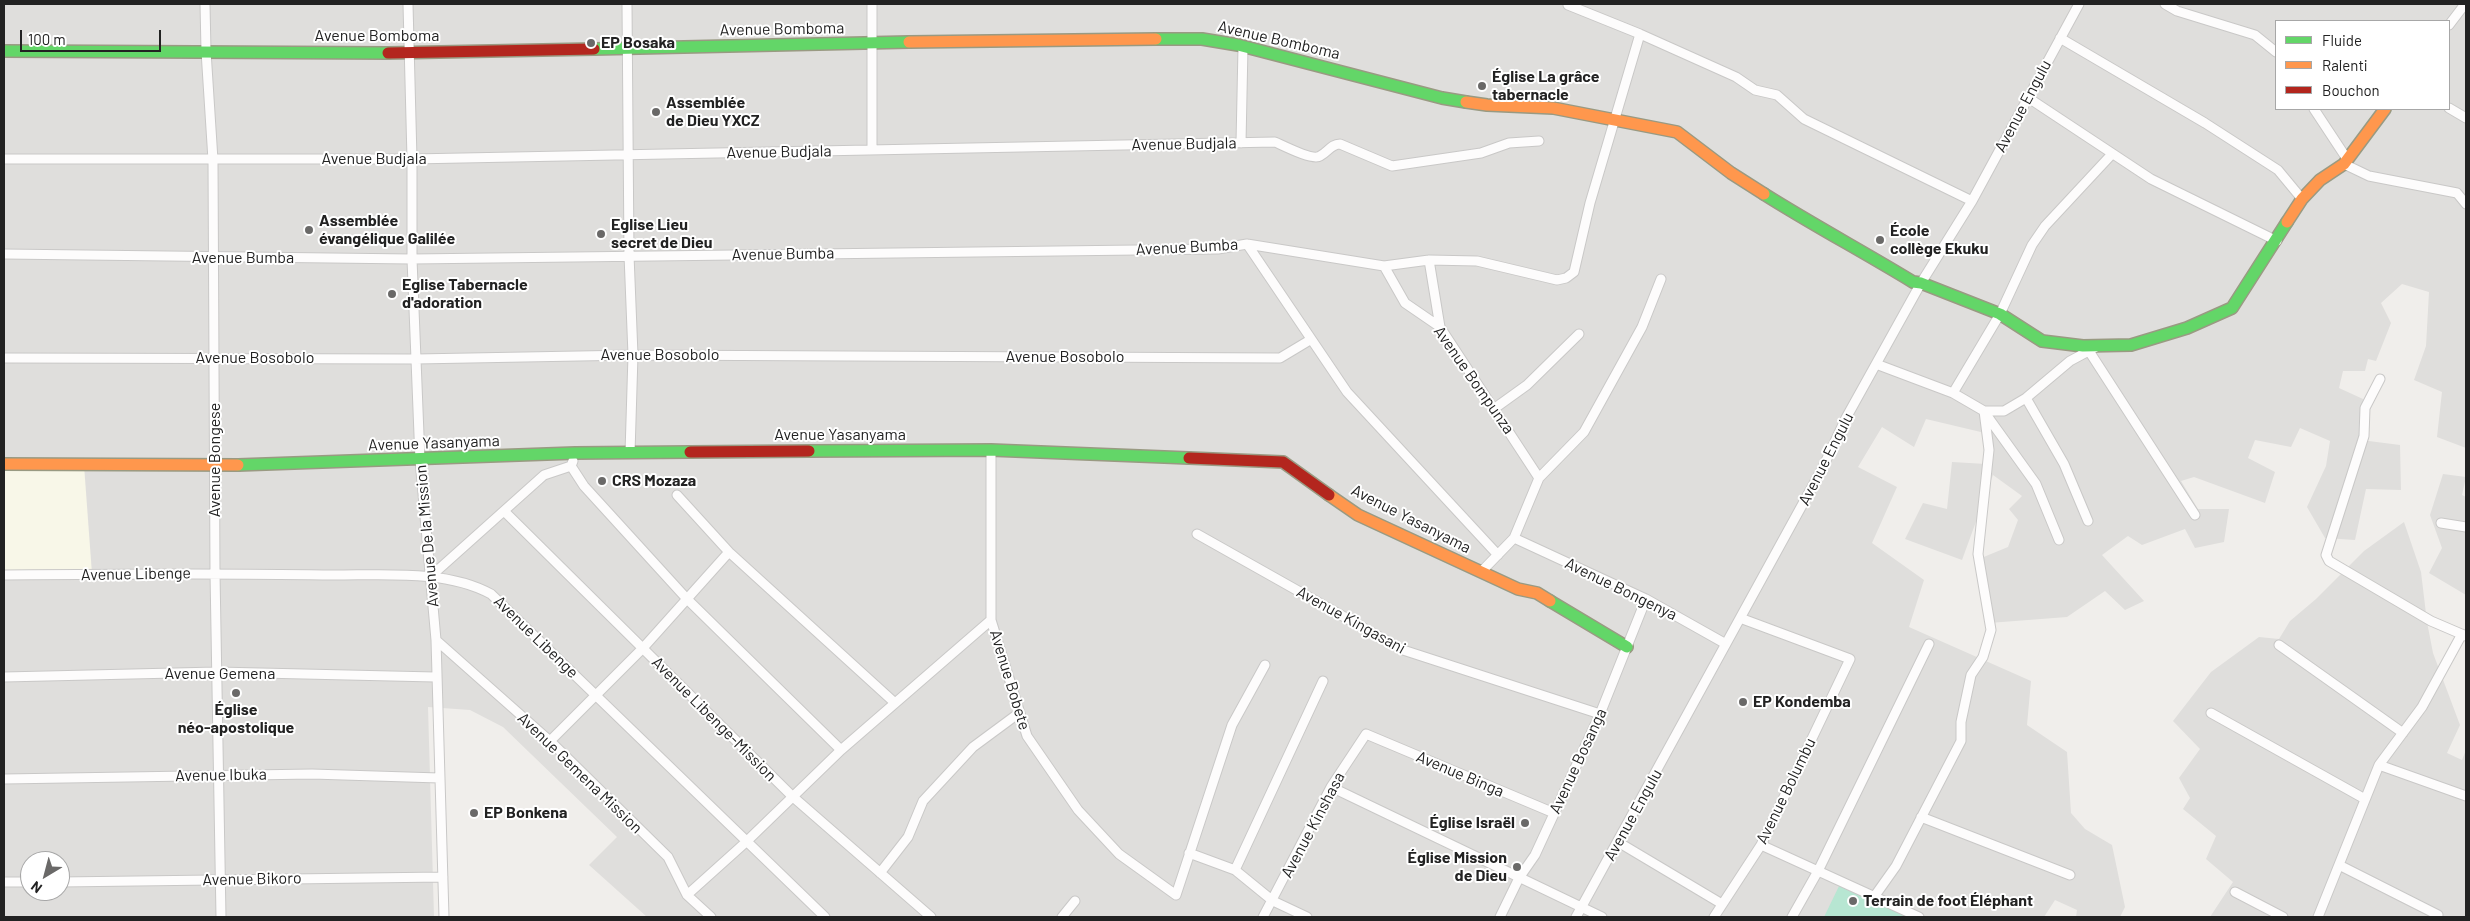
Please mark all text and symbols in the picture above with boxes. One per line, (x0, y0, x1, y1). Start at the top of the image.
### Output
street label: Avenue Bomboma (1216, 17, 1342, 63)
street label: Avenue Bomboma (719, 18, 845, 40)
scale bar (22, 20, 164, 52)
legend (2275, 20, 2450, 110)
street label: Avenue Bomboma (315, 26, 439, 46)
text: 100 m (28, 30, 66, 48)
text: Fluide (2322, 31, 2362, 49)
place label: EP Bosaka (601, 33, 675, 53)
marker: EP Bosaka (585, 37, 597, 49)
text: Ralenti (2322, 56, 2368, 74)
street label: Avenue Engulu (1991, 57, 2055, 155)
place label: Église La grâce tabernacle (1492, 67, 1600, 105)
marker: Église La grâce tabernacle (1476, 80, 1488, 92)
text: Bouchon (2322, 81, 2380, 99)
place label: Assemblée de Dieu YXCZ (666, 93, 760, 131)
marker: Assemblée de Dieu YXCZ (650, 106, 662, 118)
street label: Avenue Budjala (1131, 133, 1237, 155)
street label: Avenue Budjala (726, 141, 832, 163)
street label: Avenue Budjala (321, 149, 427, 169)
place label: Assemblée évangélique Galilée (319, 211, 455, 249)
place label: Eglise Lieu secret de Dieu (611, 215, 713, 253)
place label: École collège Ekuku (1890, 221, 1989, 259)
marker: Assemblée évangélique Galilée (303, 224, 315, 236)
marker: Eglise Lieu secret de Dieu (595, 228, 607, 240)
marker: École collège Ekuku (1874, 234, 1886, 246)
street label: Avenue Bumba (1135, 235, 1239, 259)
street label: Avenue Bumba (732, 244, 834, 264)
street label: Avenue Bumba (192, 248, 294, 268)
place label: Eglise Tabernacle d'adoration (402, 275, 528, 313)
marker: Eglise Tabernacle d'adoration (386, 288, 398, 300)
street label: Avenue Bompunza (1430, 322, 1518, 438)
street label: Avenue Bosobolo (601, 345, 719, 365)
street label: Avenue Bosobolo (1006, 347, 1124, 367)
street label: Avenue Bosobolo (196, 348, 314, 368)
street label: Avenue Bongese (205, 403, 225, 517)
street label: Avenue Engulu (1794, 409, 1858, 509)
street label: Avenue Yasanyama (774, 425, 906, 445)
street label: Avenue Yasanyama (368, 431, 500, 455)
street label: Avenue De la Mission (411, 464, 443, 608)
place label: CRS Mozaza (612, 471, 696, 491)
marker: CRS Mozaza (596, 475, 608, 487)
street label: Avenue Yasanyama (1348, 481, 1474, 557)
street label: Avenue Bongenya (1562, 554, 1680, 624)
street label: Avenue Libenge (81, 563, 191, 585)
street label: Avenue Kingasani (1293, 582, 1409, 658)
street label: Avenue Libenge (490, 592, 582, 682)
street label: Avenue Bobete (986, 627, 1034, 733)
street label: Avenue Libenge-Mission (648, 653, 780, 785)
street label: Avenue Gemena (165, 664, 275, 684)
marker: Église néo-apostolique (230, 687, 242, 699)
place label: EP Kondemba (1753, 692, 1851, 712)
marker: EP Kondemba (1737, 696, 1749, 708)
place label: Église néo-apostolique (178, 700, 294, 738)
street label: Avenue Bosanga (1545, 705, 1611, 817)
street label: Avenue Gemena Mission (514, 708, 646, 838)
street label: Avenue Bolumbu (1752, 735, 1820, 847)
street label: Avenue Binga (1413, 747, 1507, 801)
street label: Avenue Ibuka (175, 765, 267, 785)
street label: Avenue Engulu (1600, 766, 1666, 864)
street label: Avenue Kinshasa (1277, 769, 1349, 881)
place label: EP Bonkena (484, 803, 567, 823)
marker: EP Bonkena (468, 807, 480, 819)
place label: Église Israël (1429, 813, 1515, 833)
marker: Église Israël (1519, 817, 1531, 829)
place label: Église Mission de Dieu (1408, 848, 1507, 886)
north arrow (20, 851, 70, 901)
marker: Église Mission de Dieu (1511, 861, 1523, 873)
street label: Avenue Bikoro (202, 869, 302, 889)
text: N (27, 878, 45, 897)
place label: Terrain de foot Éléphant (1863, 891, 2033, 911)
marker: Terrain de foot Éléphant (1847, 895, 1859, 907)

